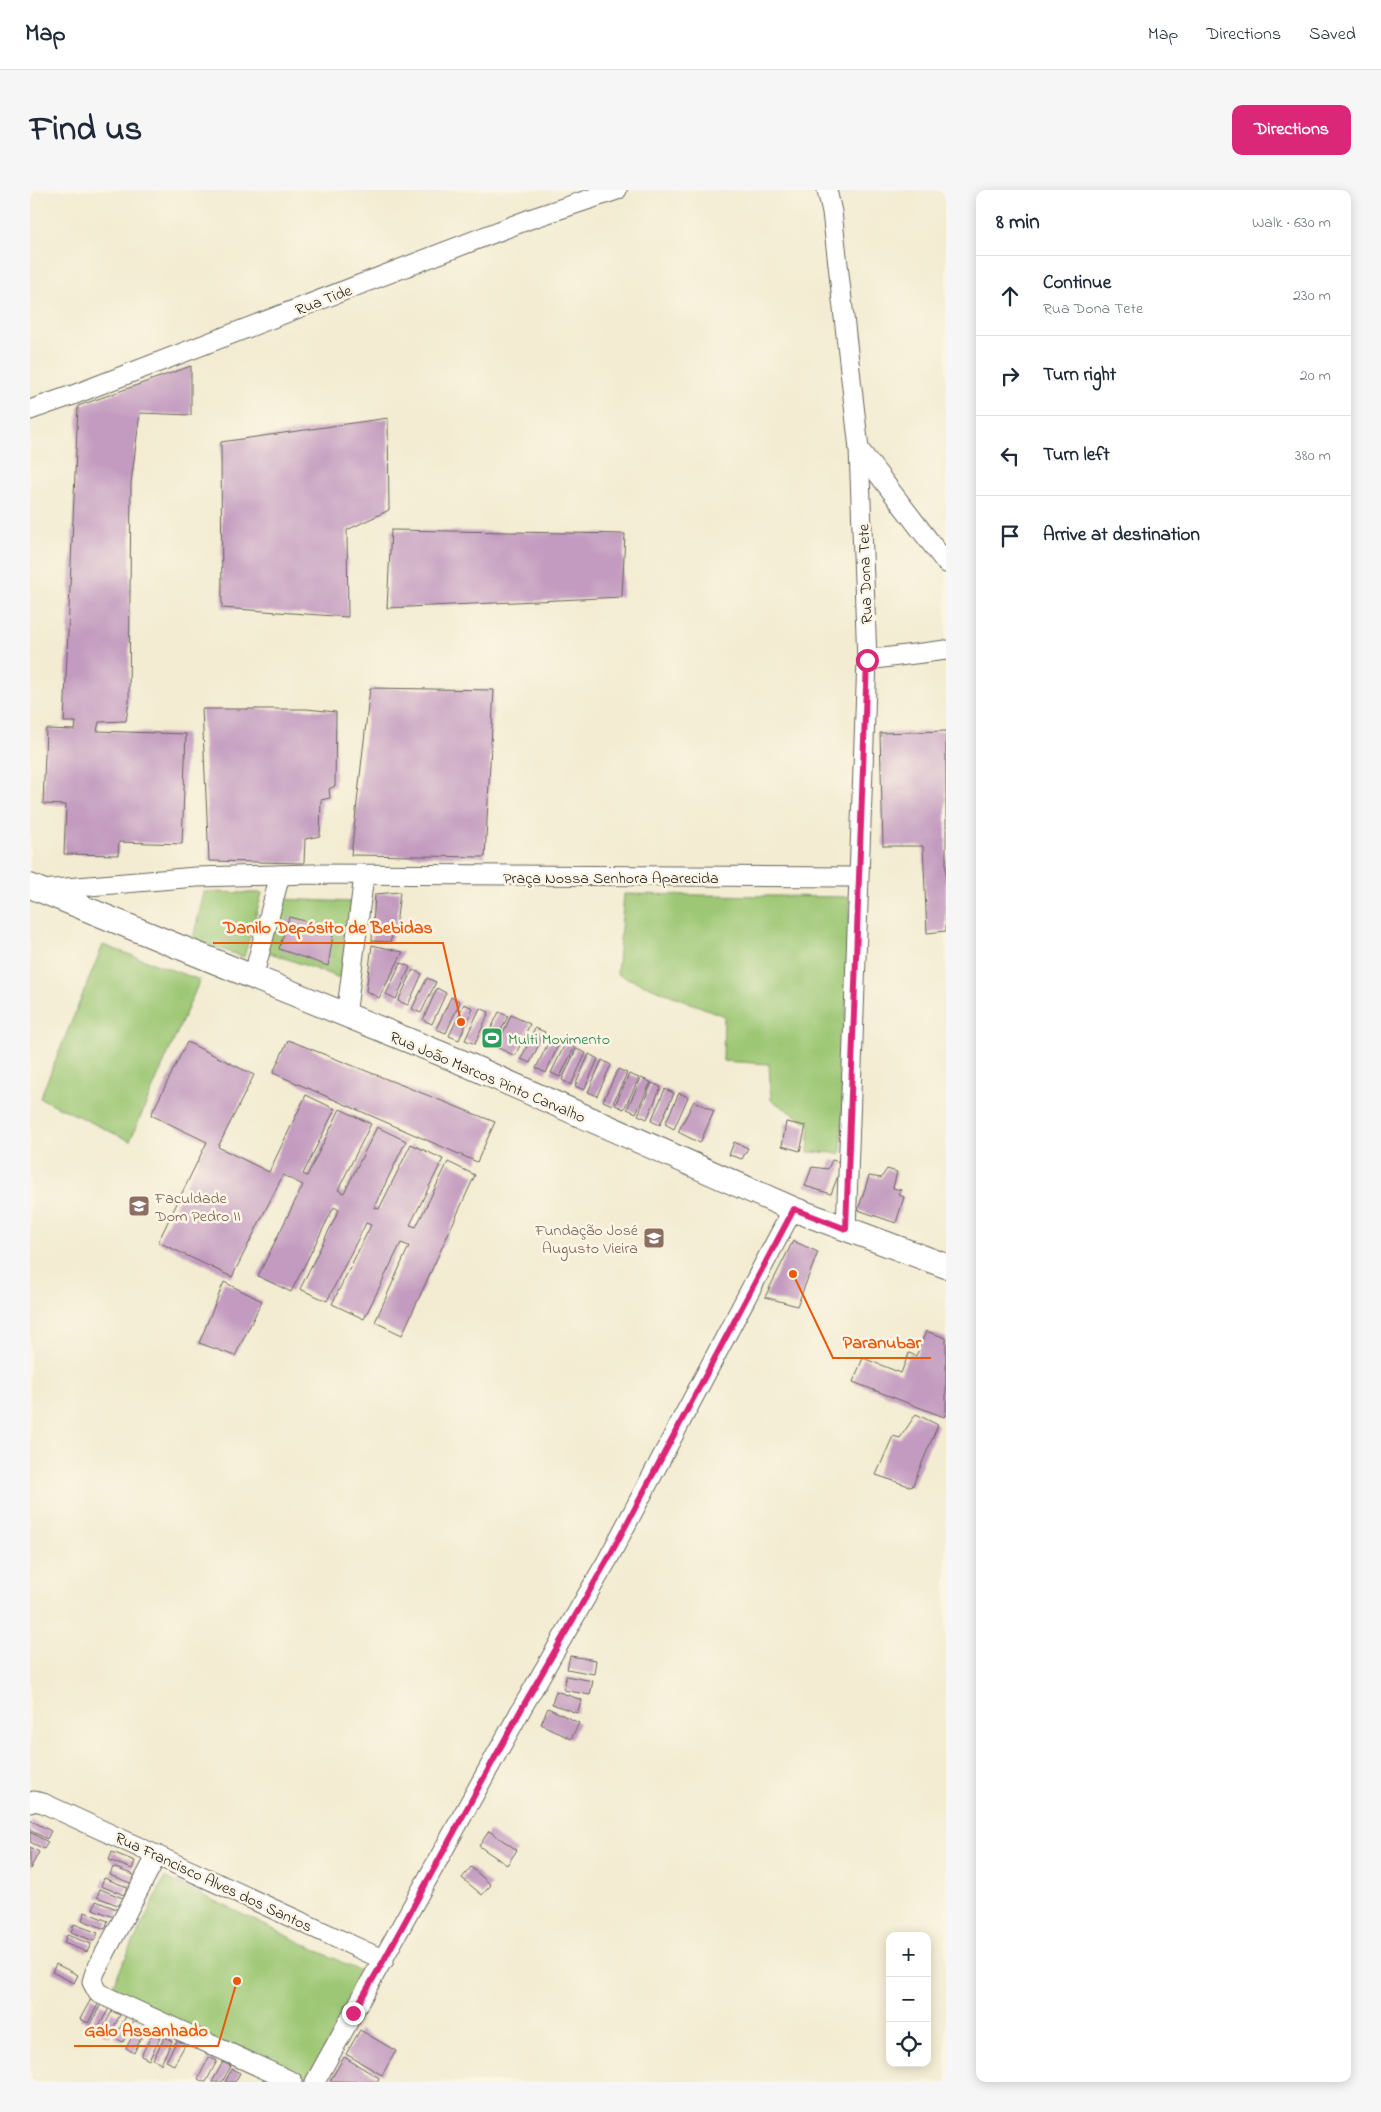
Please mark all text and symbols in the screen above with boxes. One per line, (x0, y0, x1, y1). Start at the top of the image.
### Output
text: Map (25, 17, 66, 52)
text: Map (1148, 22, 1178, 48)
text: Directions (1206, 22, 1281, 48)
text: Saved (1309, 22, 1356, 48)
text: Find us (30, 105, 142, 156)
button: Directions (1232, 105, 1351, 155)
text: 8 min (996, 208, 1040, 238)
text: Walk · 630 m (1252, 211, 1331, 235)
text: Continue (1043, 270, 1111, 297)
street label: Rua Tide (292, 279, 356, 323)
icon: ahead (996, 282, 1024, 310)
text: 230 m (1293, 284, 1331, 308)
text: Rua Dona Tete (1043, 297, 1143, 321)
icon: right (996, 362, 1024, 390)
text: Turn right (1043, 362, 1116, 389)
text: 20 m (1300, 364, 1331, 388)
icon: left (996, 442, 1024, 470)
text: Turn left (1043, 442, 1110, 469)
text: 380 m (1295, 444, 1331, 468)
icon: arrive (996, 522, 1024, 550)
text: Arrive at destination (1043, 522, 1200, 549)
street label: Rua Dona Tete (852, 523, 880, 624)
route start (856, 649, 879, 672)
street label: Praça Nossa Senhora Aparecida (503, 867, 719, 891)
callout: Danilo Depósito de Bebidas (213, 910, 443, 943)
text: Danilo Depósito de Bebidas (222, 916, 433, 942)
street label: Rua João Marcos Pinto Carvalho (386, 1026, 589, 1130)
sports icon: Multi Movimento (480, 1026, 504, 1050)
place label: Multi Movimento (508, 1028, 610, 1052)
place label: Faculdade Dom Pedro II (154, 1187, 241, 1229)
school or university icon: Faculdade Dom Pedro II (127, 1194, 151, 1218)
place label: Fundação José Augusto Vieira (534, 1219, 639, 1261)
school or university icon: Fundação José Augusto Vieira (642, 1226, 666, 1250)
callout: Paranubar (833, 1325, 931, 1358)
text: Paranubar (843, 1331, 922, 1357)
street label: Rua Francisco Alves dos Santos (110, 1826, 316, 1939)
map controls (886, 1932, 931, 2067)
button: + (886, 1932, 931, 1977)
button: − (886, 1977, 931, 2022)
route end (342, 2002, 365, 2025)
callout: Galo Assanhado (74, 2013, 218, 2046)
text: Galo Assanhado (84, 2019, 208, 2045)
button: locate (886, 2022, 931, 2067)

